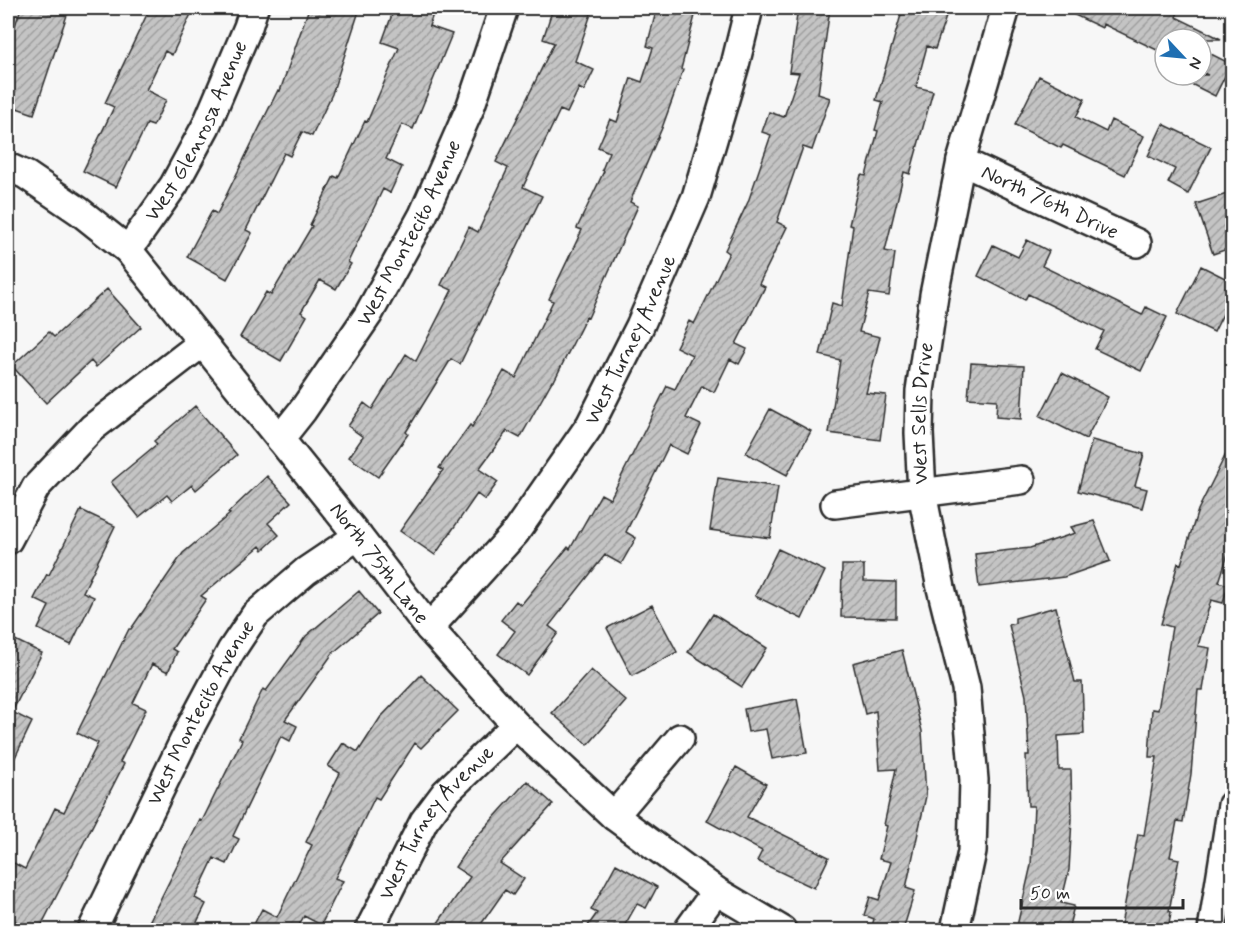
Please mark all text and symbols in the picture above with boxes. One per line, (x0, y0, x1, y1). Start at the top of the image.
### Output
north arrow (1153, 27, 1213, 87)
street label: West Glenrosa Avenue (138, 36, 255, 227)
text: N (1183, 54, 1207, 72)
street label: West Montecito Avenue (350, 136, 468, 332)
street label: North 76th Drive (977, 158, 1123, 246)
street label: West Turney Avenue (578, 250, 683, 430)
street label: West Sells Drive (905, 341, 941, 485)
street label: North 75th Lane (323, 497, 435, 630)
street label: West Montecito Avenue (141, 615, 262, 810)
street label: West Turney Avenue (372, 739, 501, 905)
scale bar (1021, 872, 1183, 910)
text: 50 m (1030, 882, 1070, 906)

